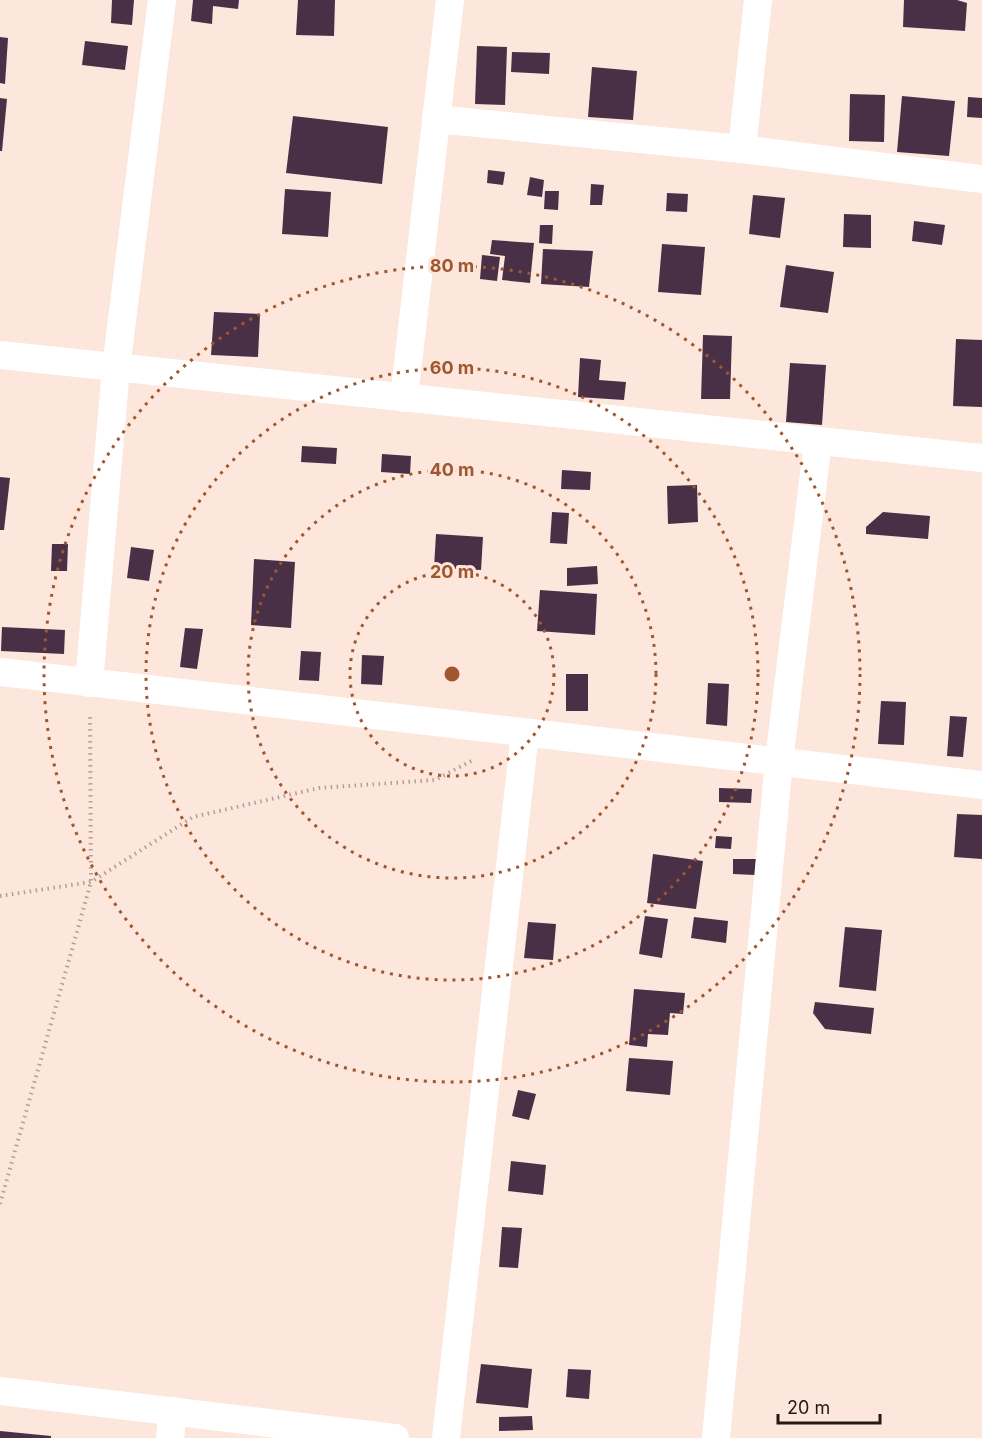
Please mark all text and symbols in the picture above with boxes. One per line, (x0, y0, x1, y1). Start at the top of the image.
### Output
text: 80 m (430, 255, 474, 276)
text: 60 m (430, 357, 474, 378)
text: 40 m (430, 459, 475, 480)
text: 20 m (430, 561, 474, 582)
centre of rings (442, 664, 462, 684)
scale bar (778, 1387, 880, 1425)
text: 20 m (787, 1397, 830, 1418)

